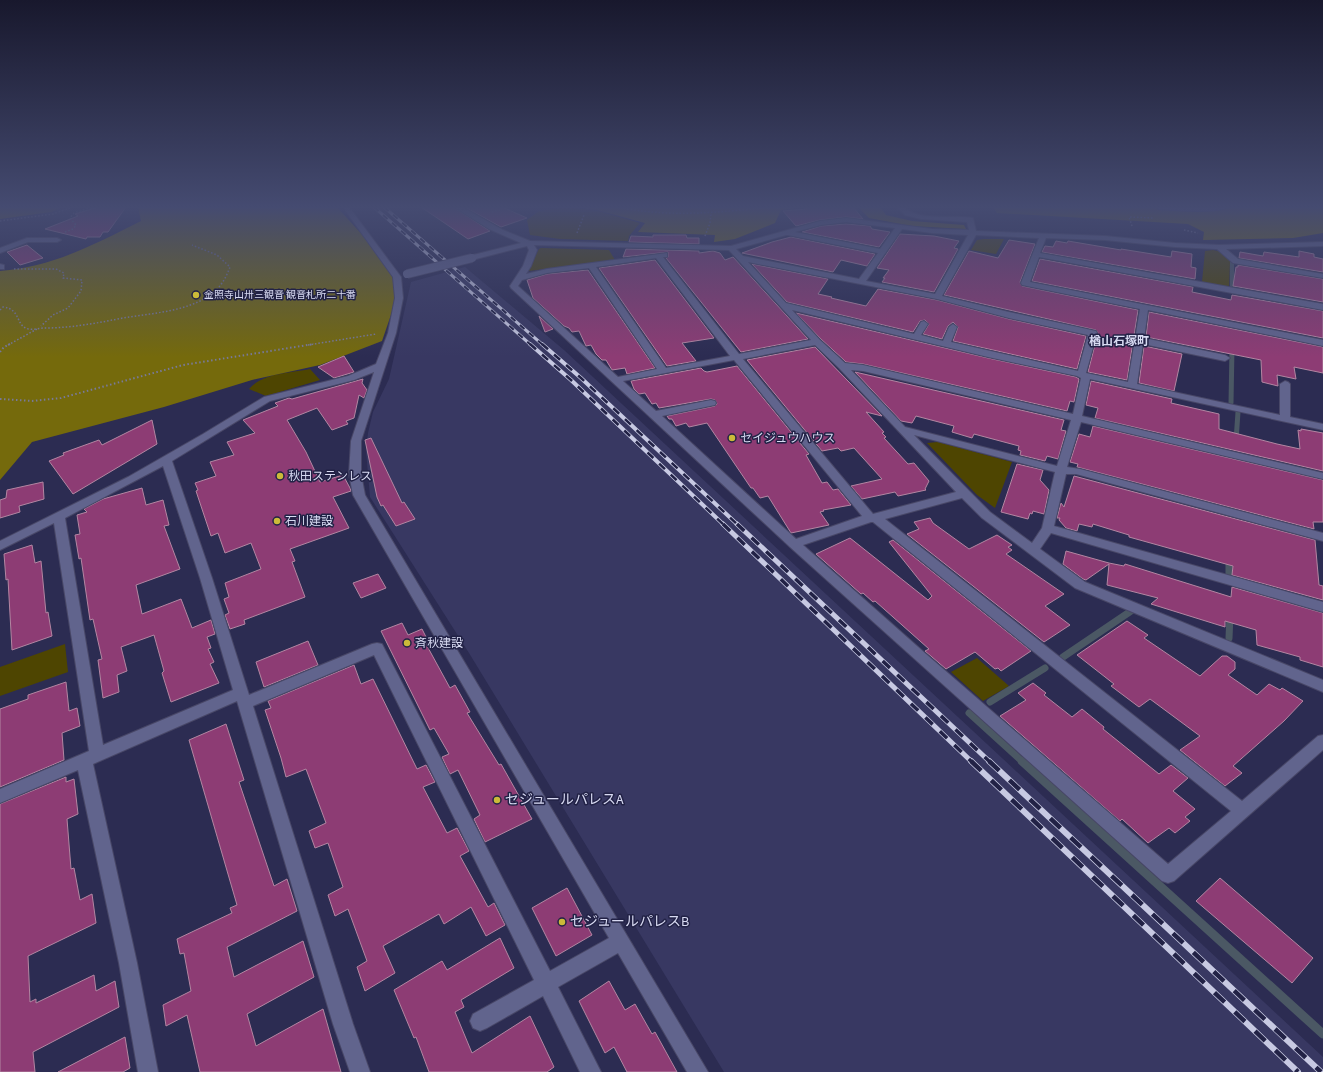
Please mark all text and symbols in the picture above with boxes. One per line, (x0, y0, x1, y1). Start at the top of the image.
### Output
place label: 金照寺山卅三観音 観音札所二十番 (204, 288, 356, 302)
marker: 金照寺山卅三観音 観音札所二十番 (191, 290, 201, 300)
district label: 楢山石塚町 (1089, 333, 1149, 350)
place label: セイジュウハウス (740, 430, 835, 447)
marker: セイジュウハウス (727, 433, 737, 443)
place label: 秋田ステンレス (288, 468, 372, 485)
marker: 秋田ステンレス (275, 471, 285, 481)
place label: 石川建設 (285, 513, 333, 530)
marker: 石川建設 (272, 516, 282, 526)
place label: 斉秋建設 (415, 635, 463, 652)
marker: 斉秋建設 (402, 638, 412, 648)
place label: セジュールパレスA (505, 790, 624, 810)
marker: セジュールパレスA (492, 795, 502, 805)
place label: セジュールパレスB (570, 912, 689, 932)
marker: セジュールパレスB (557, 917, 567, 927)

